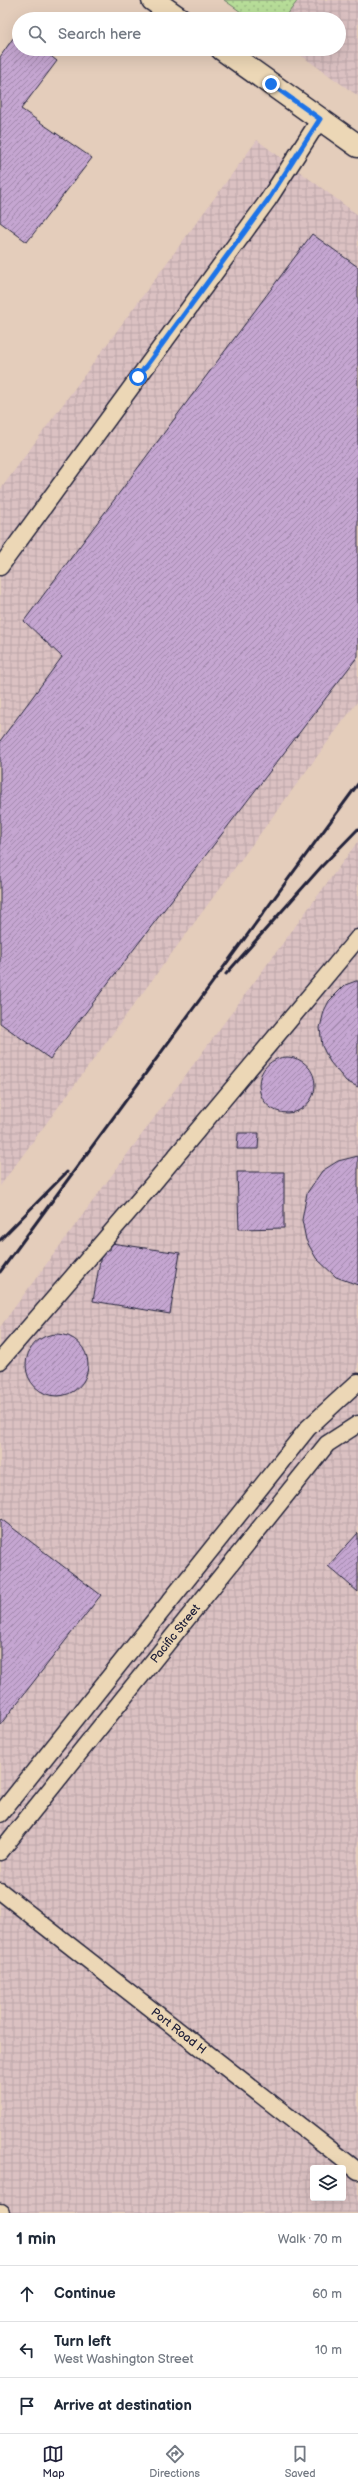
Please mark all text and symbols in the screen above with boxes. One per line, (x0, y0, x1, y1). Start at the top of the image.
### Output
search box (12, 12, 346, 56)
icon: search (26, 23, 48, 45)
text: Search here (58, 25, 141, 44)
route end (262, 75, 280, 93)
route start (129, 368, 147, 386)
street label: Pacific Street (147, 1601, 203, 1666)
street label: Port Road H (148, 2004, 210, 2057)
map controls (310, 2165, 346, 2201)
button: layers (310, 2165, 346, 2201)
text: 1 min (16, 2229, 56, 2249)
text: Walk · 70 m (278, 2231, 342, 2247)
icon: ahead (16, 2283, 38, 2305)
text: Continue (54, 2284, 116, 2303)
text: 60 m (312, 2286, 342, 2302)
text: Turn left (54, 2332, 111, 2351)
icon: left (16, 2339, 38, 2361)
text: 10 m (315, 2342, 342, 2358)
text: West Washington Street (54, 2351, 193, 2367)
icon: arrive (16, 2395, 38, 2417)
text: Arrive at destination (54, 2396, 192, 2415)
tab: Map (42, 2443, 65, 2480)
tab: Directions (149, 2443, 200, 2480)
tab: Saved (285, 2443, 316, 2480)

